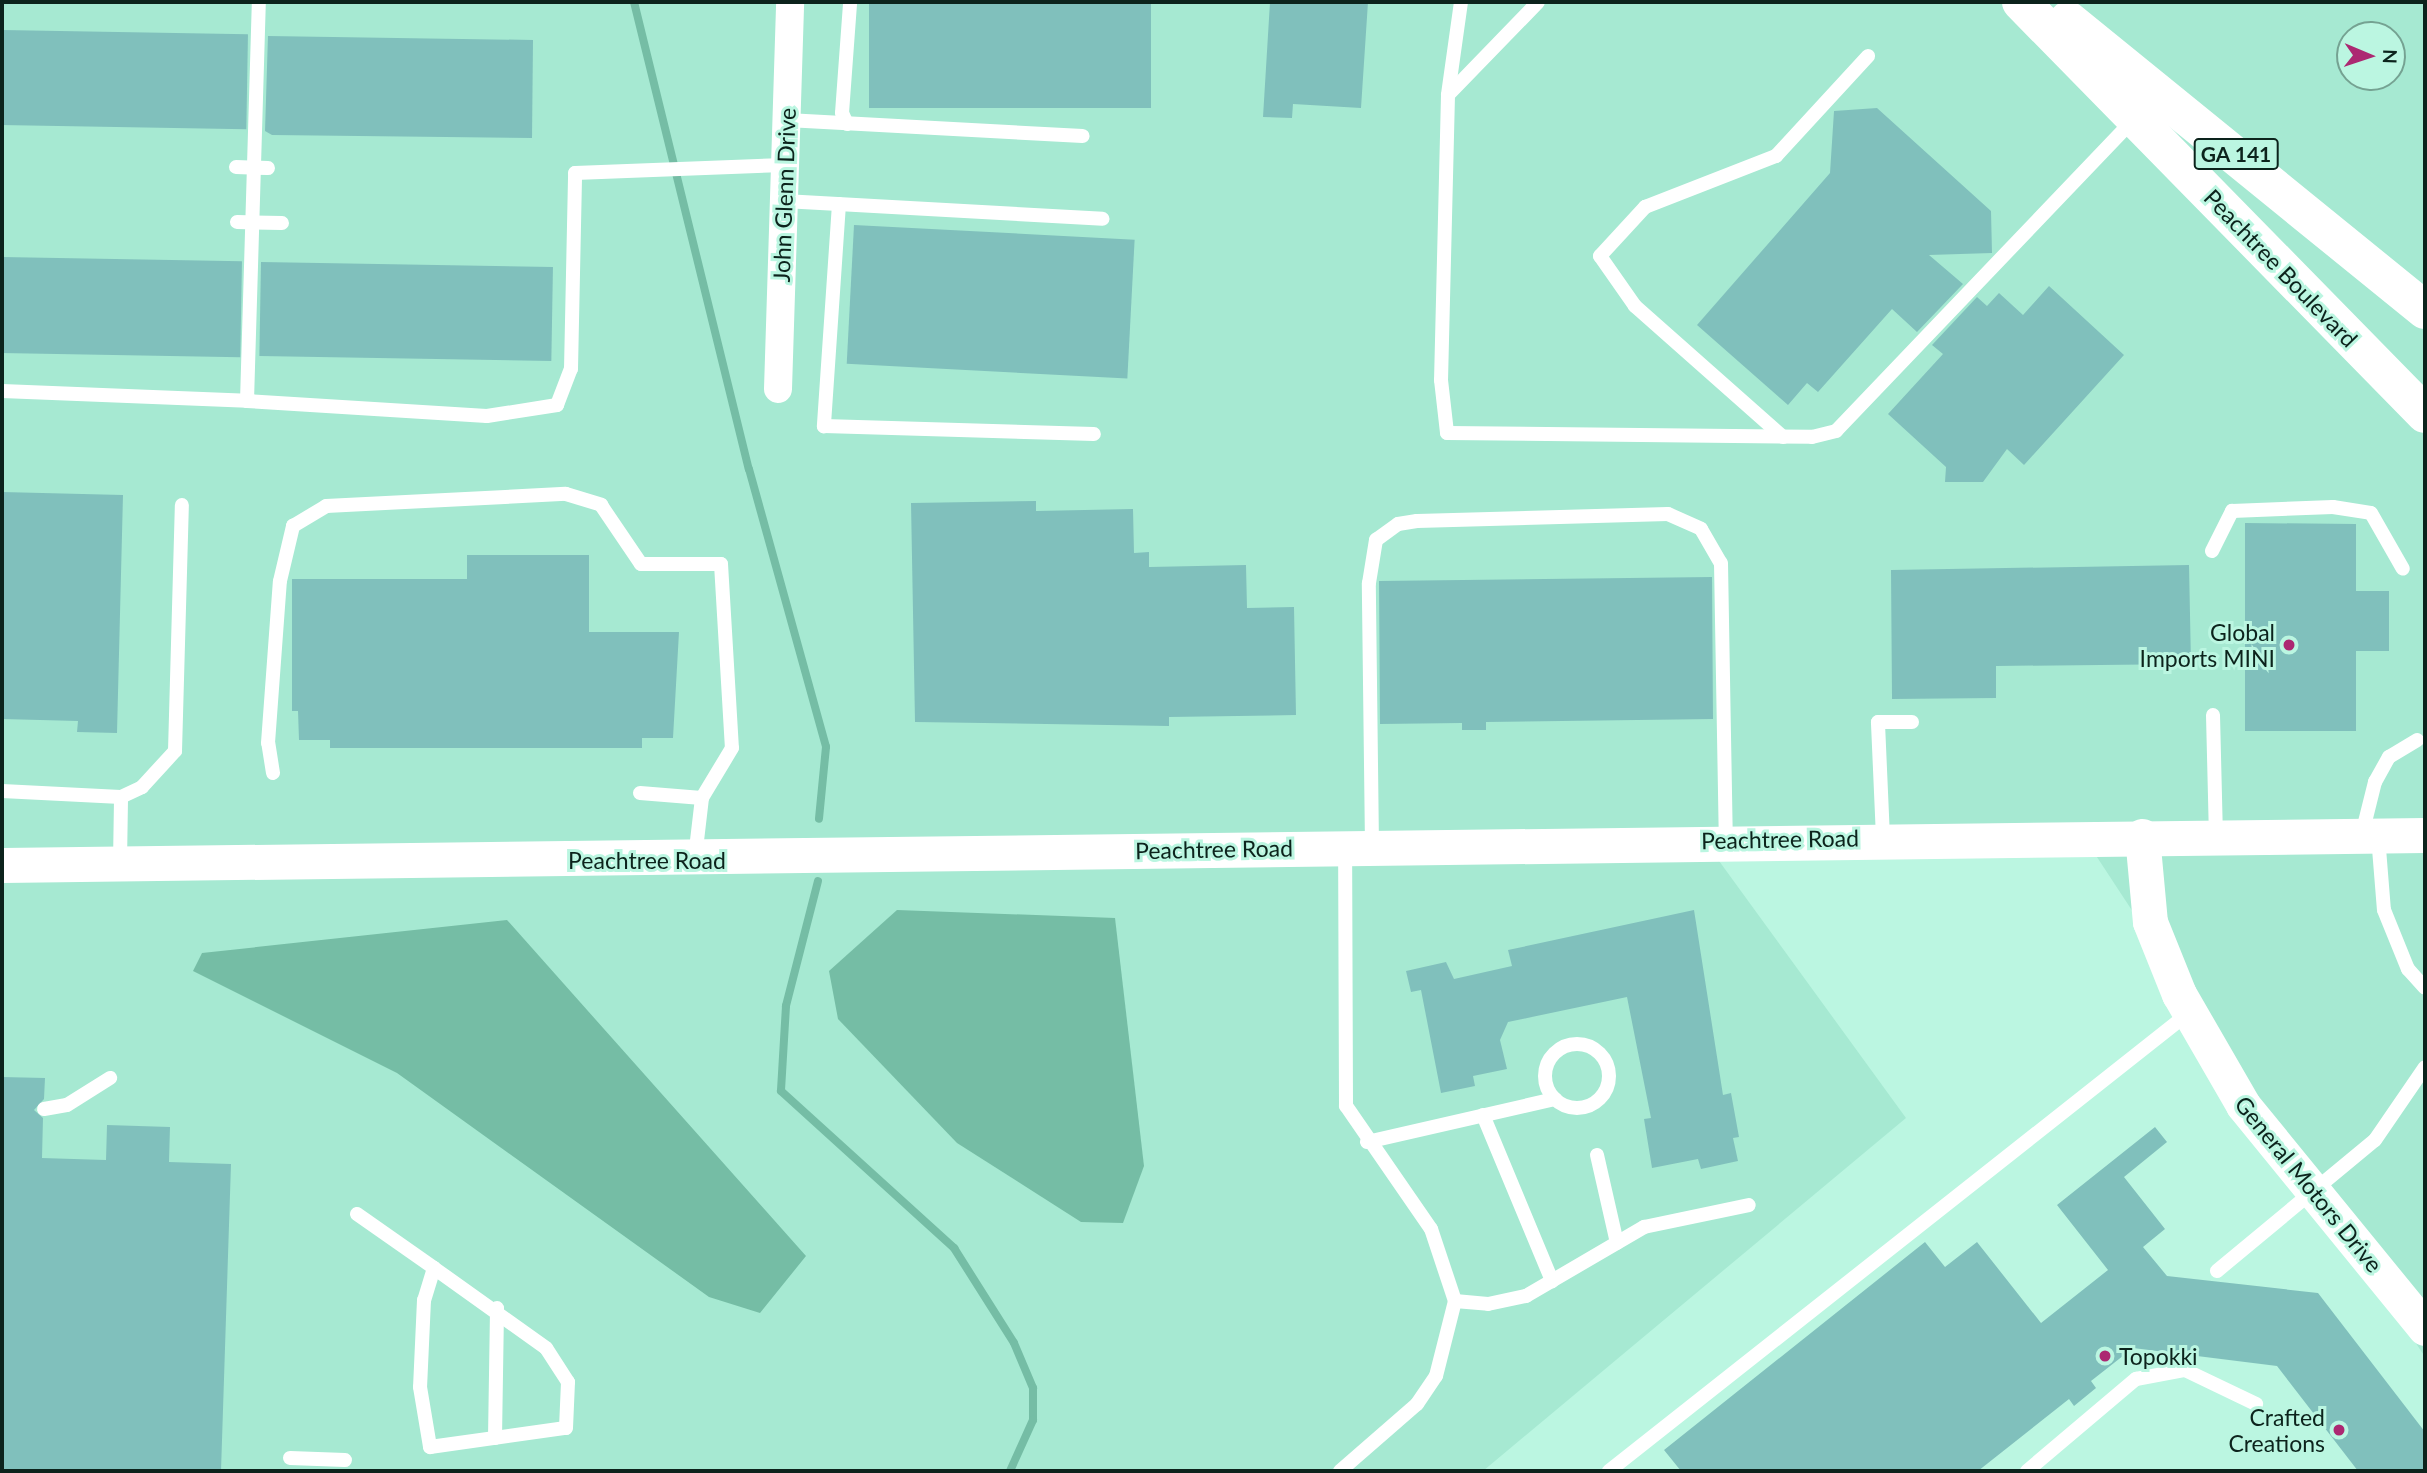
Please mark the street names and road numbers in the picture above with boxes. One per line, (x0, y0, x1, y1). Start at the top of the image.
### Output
street label: John Glenn Drive (767, 107, 801, 283)
road number: GA 141 (2192, 136, 2280, 172)
street label: Peachtree Boulevard (2199, 183, 2363, 353)
street label: Peachtree Road (1701, 824, 1859, 854)
street label: Peachtree Road (1135, 834, 1293, 864)
street label: Peachtree Road (568, 846, 726, 874)
street label: General Motors Drive (2229, 1090, 2389, 1278)

